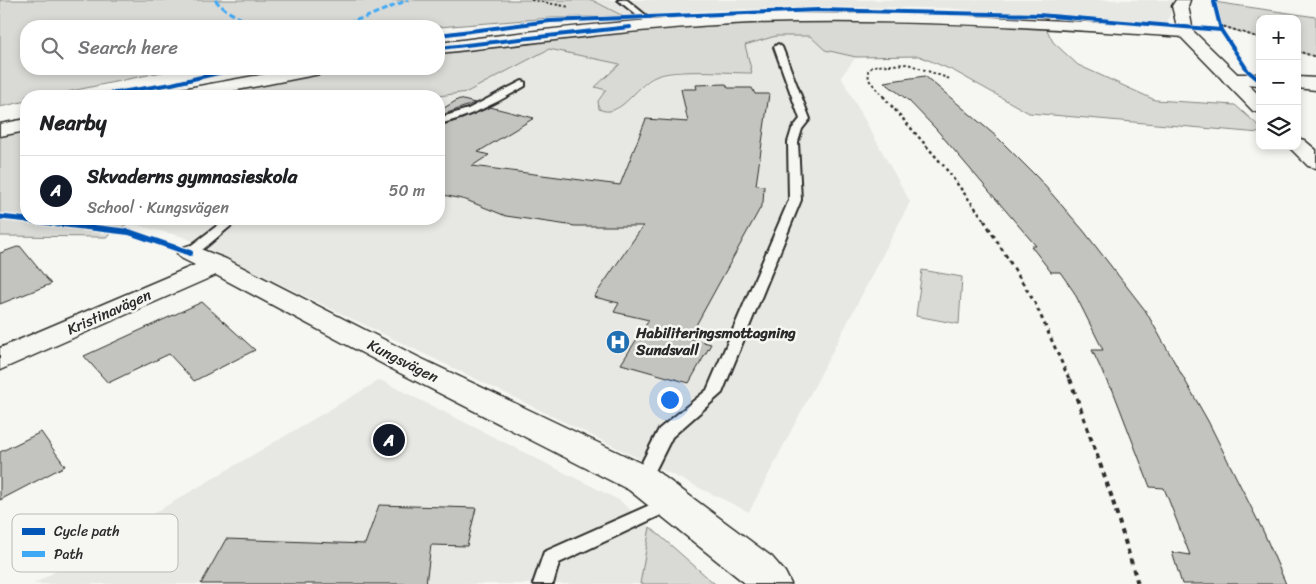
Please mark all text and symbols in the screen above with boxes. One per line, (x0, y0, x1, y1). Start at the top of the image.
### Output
map controls (1256, 15, 1301, 150)
button: + (1256, 15, 1301, 60)
search box (20, 20, 445, 75)
text: Search here (78, 31, 178, 64)
icon: search (38, 34, 66, 62)
button: − (1256, 60, 1301, 105)
text: Nearby (40, 104, 106, 142)
button: layers (1256, 105, 1301, 150)
text: Skvaderns gymnasieskola (87, 160, 297, 193)
text: A (51, 176, 61, 205)
text: 50 m (389, 176, 425, 205)
text: School · Kungsvägen (87, 193, 229, 222)
street label: Kristinavägen (63, 282, 155, 342)
place label: Habiliteringsmottagning Sundsvall (635, 320, 796, 363)
hospital icon: Habiliteringsmottagning Sundsvall (605, 329, 631, 355)
street label: Kungsvägen (363, 332, 443, 390)
your location (657, 387, 683, 413)
pin: A (373, 421, 405, 459)
legend (12, 514, 178, 572)
text: Cycle path (54, 519, 120, 544)
text: Path (54, 542, 83, 567)

